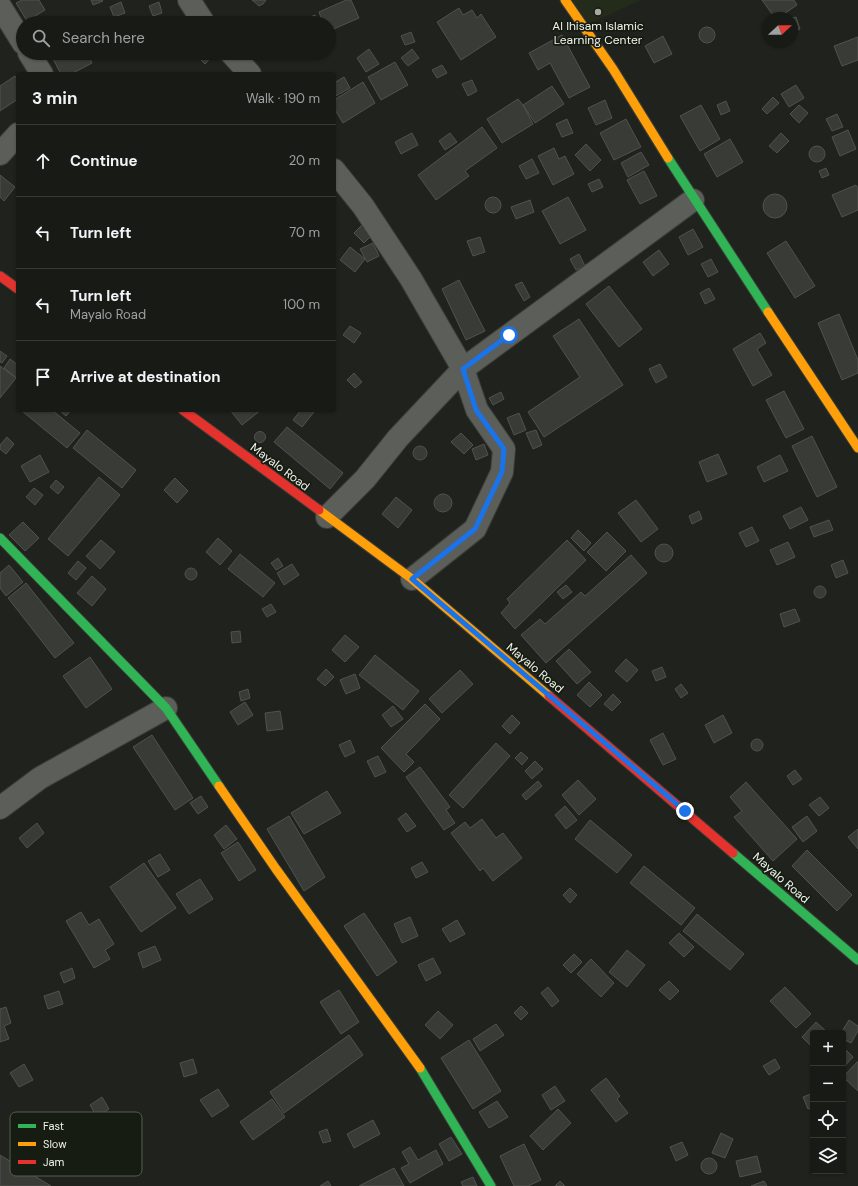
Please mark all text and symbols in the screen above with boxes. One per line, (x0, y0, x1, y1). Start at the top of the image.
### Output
marker: Al Ihisam Islamic Learning Center (593, 7, 603, 17)
north arrow (762, 12, 798, 48)
search box (16, 16, 336, 60)
place label: Al Ihisam Islamic Learning Center (552, 18, 644, 48)
icon: search (30, 27, 52, 49)
text: Search here (62, 28, 145, 48)
text: 3 min (32, 87, 77, 109)
text: Walk · 190 m (246, 90, 320, 107)
icon: ahead (32, 150, 54, 172)
text: Continue (70, 151, 138, 171)
text: 20 m (289, 152, 320, 169)
icon: left (32, 222, 54, 244)
text: Turn left (70, 223, 131, 243)
text: 70 m (289, 224, 320, 241)
text: Turn left (70, 286, 131, 306)
icon: left (32, 294, 54, 316)
text: 100 m (283, 296, 320, 313)
text: Mayalo Road (70, 306, 146, 323)
route start (500, 326, 518, 344)
icon: arrive (32, 366, 54, 388)
text: Arrive at destination (70, 367, 221, 387)
street label: Mayalo Road (247, 439, 313, 495)
street label: Mayalo Road (503, 639, 567, 697)
route end (676, 802, 694, 820)
street label: Mayalo Road (749, 849, 813, 907)
map controls (810, 1030, 846, 1174)
button: + (810, 1030, 846, 1066)
button: − (810, 1066, 846, 1102)
button: locate (810, 1102, 846, 1138)
legend (10, 1112, 142, 1176)
text: Fast (43, 1119, 64, 1133)
text: Slow (43, 1137, 67, 1151)
button: layers (810, 1138, 846, 1174)
text: Jam (43, 1155, 64, 1169)

